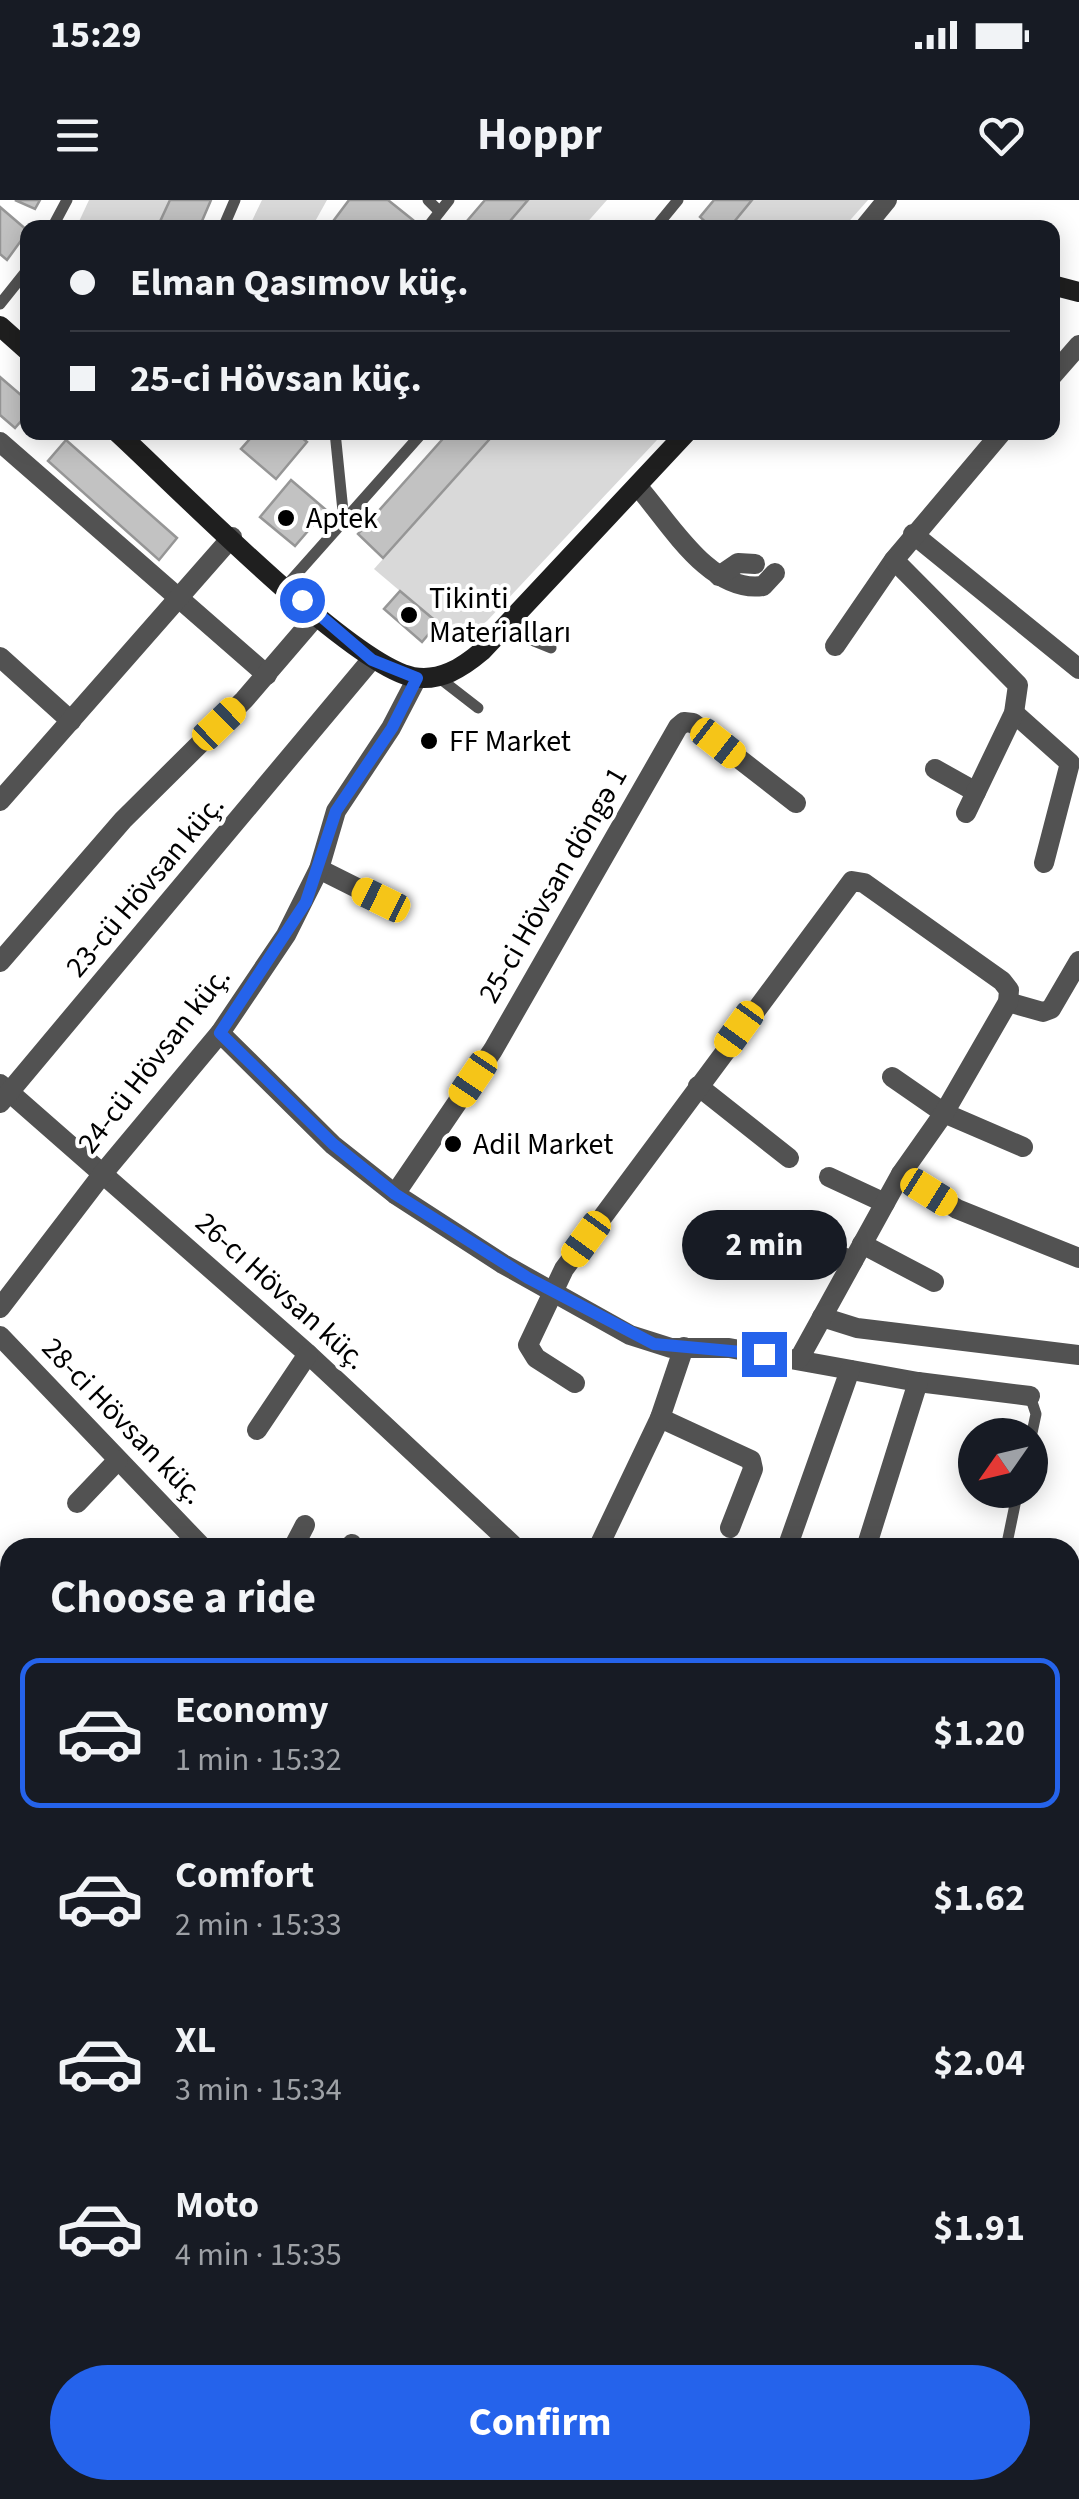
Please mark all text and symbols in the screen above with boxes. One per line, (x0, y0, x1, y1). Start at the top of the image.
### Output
text: 15:29 (50, 8, 142, 62)
text: Hoppr (477, 103, 602, 167)
icon: menu (50, 108, 105, 163)
icon: heart (974, 108, 1029, 163)
text: Elman Qasımov küç. (130, 256, 469, 310)
text: 25-ci Hövsan küç. (130, 352, 422, 406)
place label: Aptek (306, 497, 378, 540)
marker: Aptek (275, 507, 297, 529)
place label: Tikinti Materialları (429, 577, 571, 654)
route start (280, 578, 325, 623)
marker: Tikinti Materialları (398, 604, 420, 626)
car (187, 692, 251, 756)
car (685, 713, 751, 773)
place label: FF Market (449, 720, 571, 763)
marker: FF Market (418, 730, 440, 752)
street label: 25-ci Hövsan döngə 1 (468, 759, 638, 1011)
street label: 23-cü Hövsan küç. (56, 785, 234, 987)
car (347, 873, 415, 927)
street label: 24-cü Hövsan küç. (67, 957, 241, 1163)
car (709, 996, 769, 1062)
car (444, 1046, 502, 1112)
place label: Adil Market (473, 1123, 613, 1166)
marker: Adil Market (442, 1133, 464, 1155)
car (896, 1163, 962, 1221)
street label: 26-cı Hövsan küç. (186, 1202, 376, 1380)
car (556, 1206, 616, 1272)
callout: 2 min (682, 1209, 846, 1279)
text: 2 min (726, 1222, 803, 1268)
street label: 28-ci Hövsan küç. (32, 1328, 214, 1514)
route end (742, 1332, 787, 1377)
north arrow (958, 1418, 1048, 1508)
map controls (958, 1418, 1048, 1508)
text: Choose a ride (50, 1566, 316, 1630)
text: Economy (175, 1683, 328, 1737)
icon: car (55, 1688, 145, 1778)
text: $1.20 (933, 1706, 1025, 1760)
text: 1 min · 15:32 (175, 1737, 342, 1783)
text: Comfort (175, 1848, 314, 1902)
icon: car (55, 1853, 145, 1943)
text: $1.62 (933, 1871, 1025, 1925)
text: 2 min · 15:33 (175, 1902, 342, 1948)
text: XL (175, 2013, 216, 2067)
icon: car (55, 2018, 145, 2108)
text: $2.04 (933, 2036, 1025, 2090)
text: 3 min · 15:34 (175, 2067, 342, 2113)
text: Moto (175, 2178, 259, 2232)
icon: car (55, 2183, 145, 2273)
text: $1.91 (933, 2201, 1025, 2255)
text: 4 min · 15:35 (175, 2232, 342, 2278)
button: Confirm (50, 2365, 1030, 2480)

